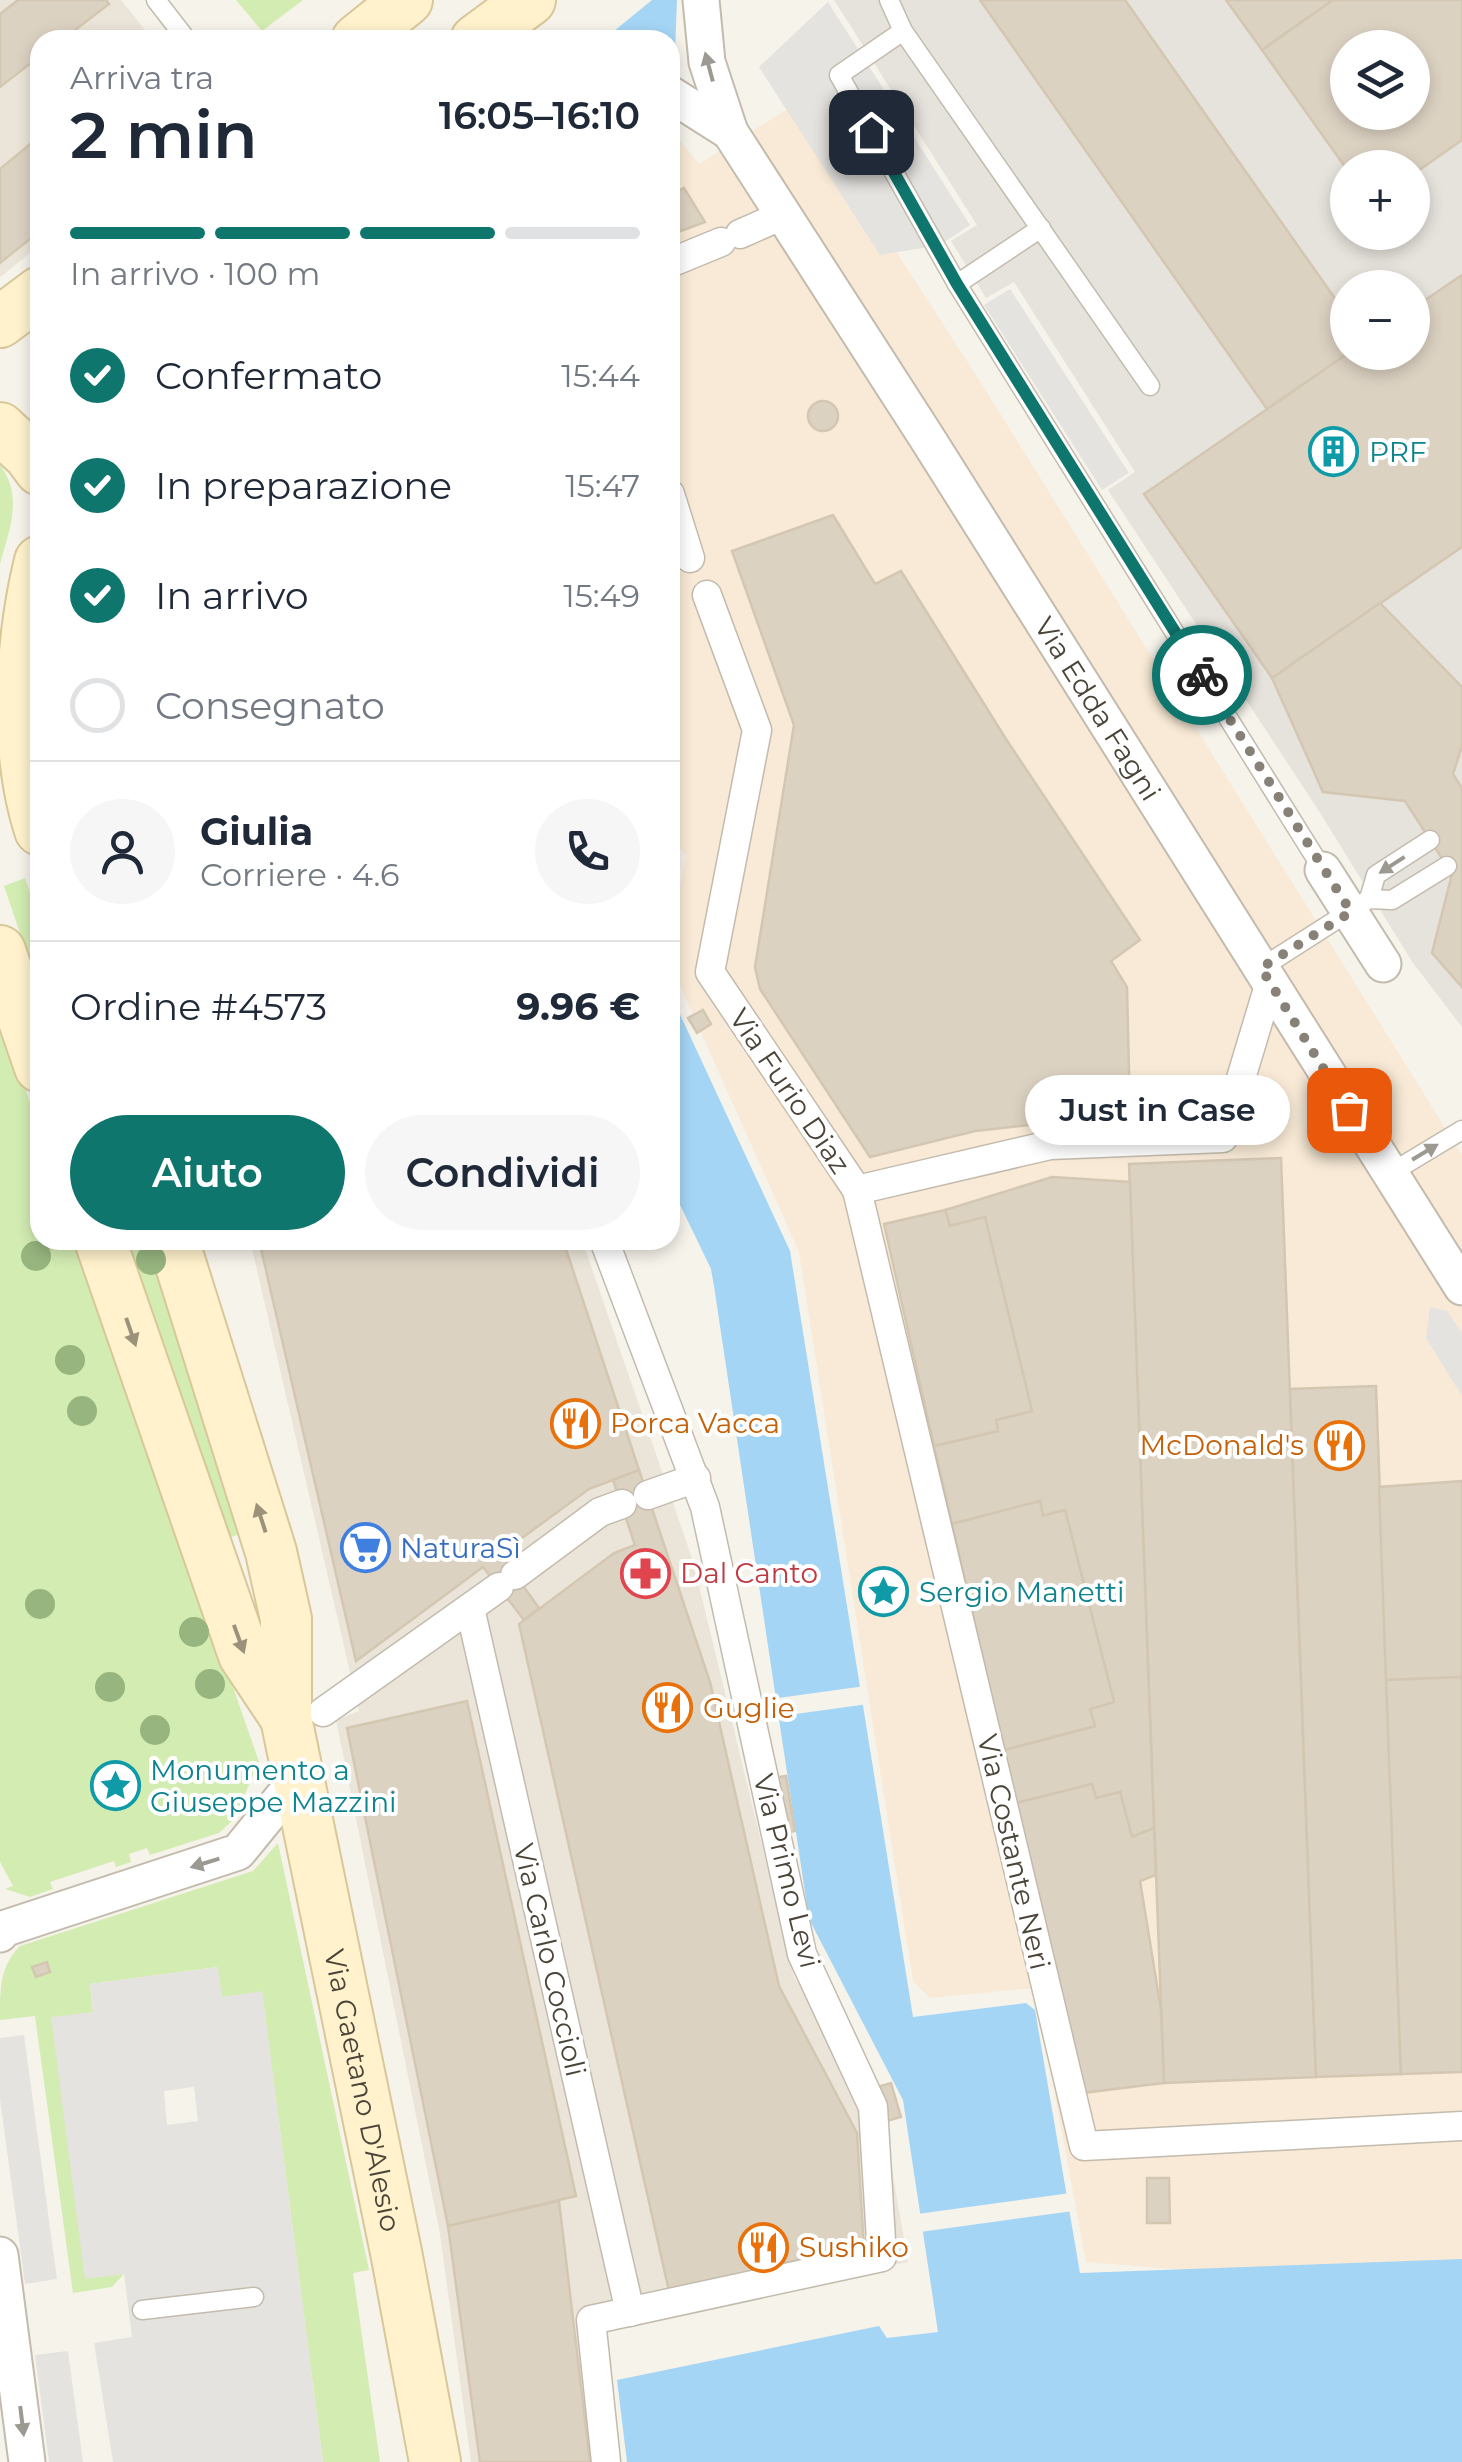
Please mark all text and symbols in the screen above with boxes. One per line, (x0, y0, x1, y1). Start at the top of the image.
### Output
map controls (1330, 30, 1430, 370)
button: layers (1330, 30, 1430, 130)
one-way arrow (701, 51, 717, 82)
text: Arriva tra (70, 58, 214, 97)
pin (829, 90, 914, 175)
text: 16:05–16:10 (439, 92, 640, 139)
text: 2 min (70, 95, 258, 174)
icon: home (844, 105, 899, 160)
button: + (1330, 150, 1430, 250)
text: In arrivo · 100 m (70, 254, 320, 293)
button: − (1330, 270, 1430, 370)
icon: check (70, 348, 125, 403)
text: Confermato (155, 352, 382, 399)
text: 15:44 (561, 356, 640, 395)
building icon: PRF (1308, 426, 1360, 478)
place label: PRF (1369, 435, 1427, 469)
icon: check (70, 458, 125, 513)
text: In preparazione (155, 462, 452, 509)
text: 15:47 (565, 466, 640, 505)
icon: check (70, 568, 125, 623)
text: In arrivo (155, 572, 309, 619)
text: 15:49 (563, 576, 640, 615)
street label: Via Edda Fagni (1027, 611, 1168, 807)
courier (1152, 625, 1252, 725)
icon: bike (1175, 648, 1230, 703)
text: Consegnato (155, 682, 385, 729)
button: person (70, 799, 175, 904)
button: phone (535, 799, 640, 904)
text: Giulia (200, 808, 313, 855)
text: Corriere · 4.6 (200, 855, 399, 894)
one-way arrow (1379, 855, 1406, 873)
text: Ordine #4573 (70, 983, 327, 1030)
text: 9.96 € (516, 983, 640, 1030)
street label: Via Furio Diaz (722, 1002, 858, 1180)
pin (1307, 1068, 1392, 1153)
callout: Just in Case (1024, 1075, 1289, 1145)
icon: bag (1322, 1083, 1377, 1138)
text: Just in Case (1059, 1090, 1256, 1129)
button: Aiuto (70, 1115, 345, 1230)
button: Condividi (365, 1115, 640, 1230)
one-way arrow (1411, 1144, 1439, 1161)
one-way arrow (125, 1318, 140, 1348)
restaurant icon: Porca Vacca (549, 1397, 601, 1449)
place label: Porca Vacca (610, 1406, 780, 1440)
restaurant icon: McDonald's (1313, 1419, 1365, 1471)
place label: McDonald's (1140, 1428, 1304, 1462)
one-way arrow (252, 1503, 267, 1533)
supermarket icon: NaturaSì (339, 1522, 391, 1574)
place label: NaturaSì (400, 1531, 521, 1565)
pharmacy icon: Dal Canto (619, 1547, 671, 1599)
place label: Dal Canto (680, 1556, 818, 1590)
place icon: Sergio Manetti (858, 1566, 910, 1618)
place label: Sergio Manetti (919, 1575, 1125, 1609)
one-way arrow (231, 1624, 247, 1654)
restaurant icon: Guglie (642, 1682, 694, 1734)
place label: Guglie (703, 1691, 795, 1725)
street label: Via Costante Neri (970, 1731, 1058, 1973)
place label: Monumento a Giuseppe Mazzini (150, 1753, 397, 1819)
place icon: Monumento a Giuseppe Mazzini (89, 1760, 141, 1812)
street label: Via Primo Levi (746, 1771, 828, 1971)
street label: Via Carlo Coccioli (507, 1840, 593, 2080)
one-way arrow (190, 1856, 220, 1871)
street label: Via Gaetano D'Alesio (317, 1946, 408, 2235)
restaurant icon: Sushiko (738, 2221, 790, 2273)
place label: Sushiko (799, 2230, 909, 2264)
one-way arrow (14, 2405, 30, 2437)

